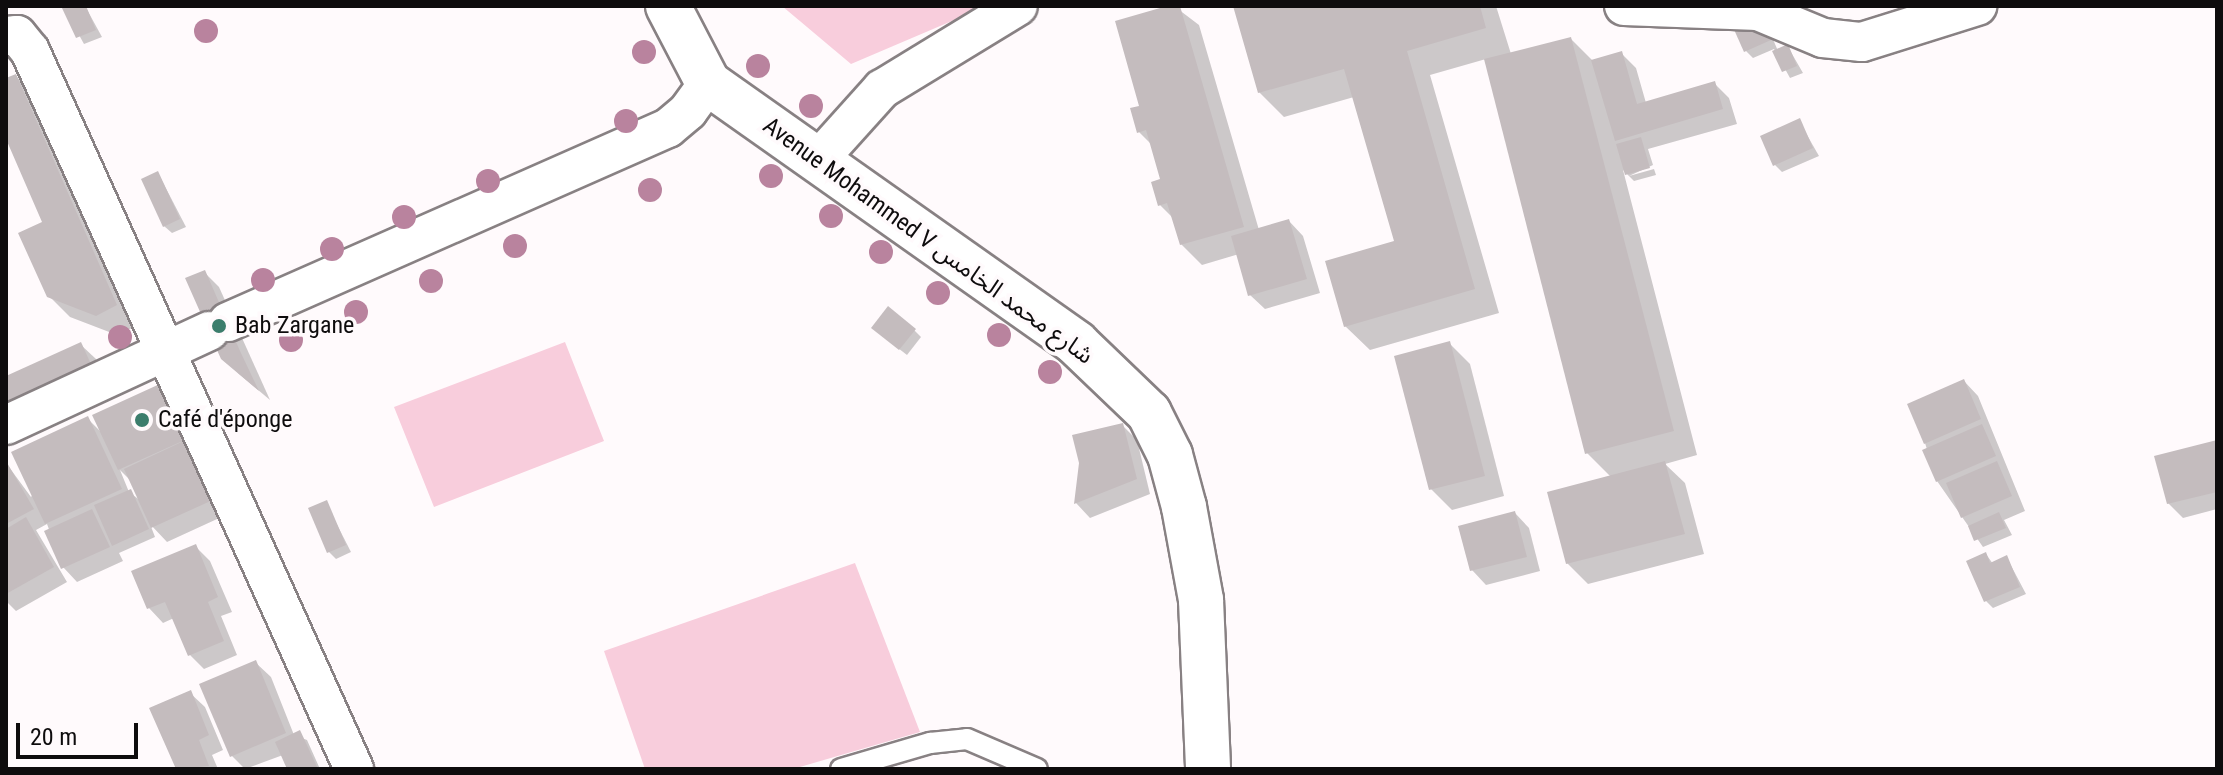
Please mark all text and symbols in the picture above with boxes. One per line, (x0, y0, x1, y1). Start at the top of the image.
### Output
street label: Avenue Mohammed V شارع محمد الخامس (757, 111, 1099, 371)
place label: Bab Zargane (235, 312, 354, 340)
marker: Bab Zargane (210, 317, 228, 335)
place label: Café d'éponge (158, 406, 292, 434)
marker: Café d'éponge (133, 411, 151, 429)
scale bar (20, 707, 142, 757)
text: 20 m (30, 723, 77, 751)

